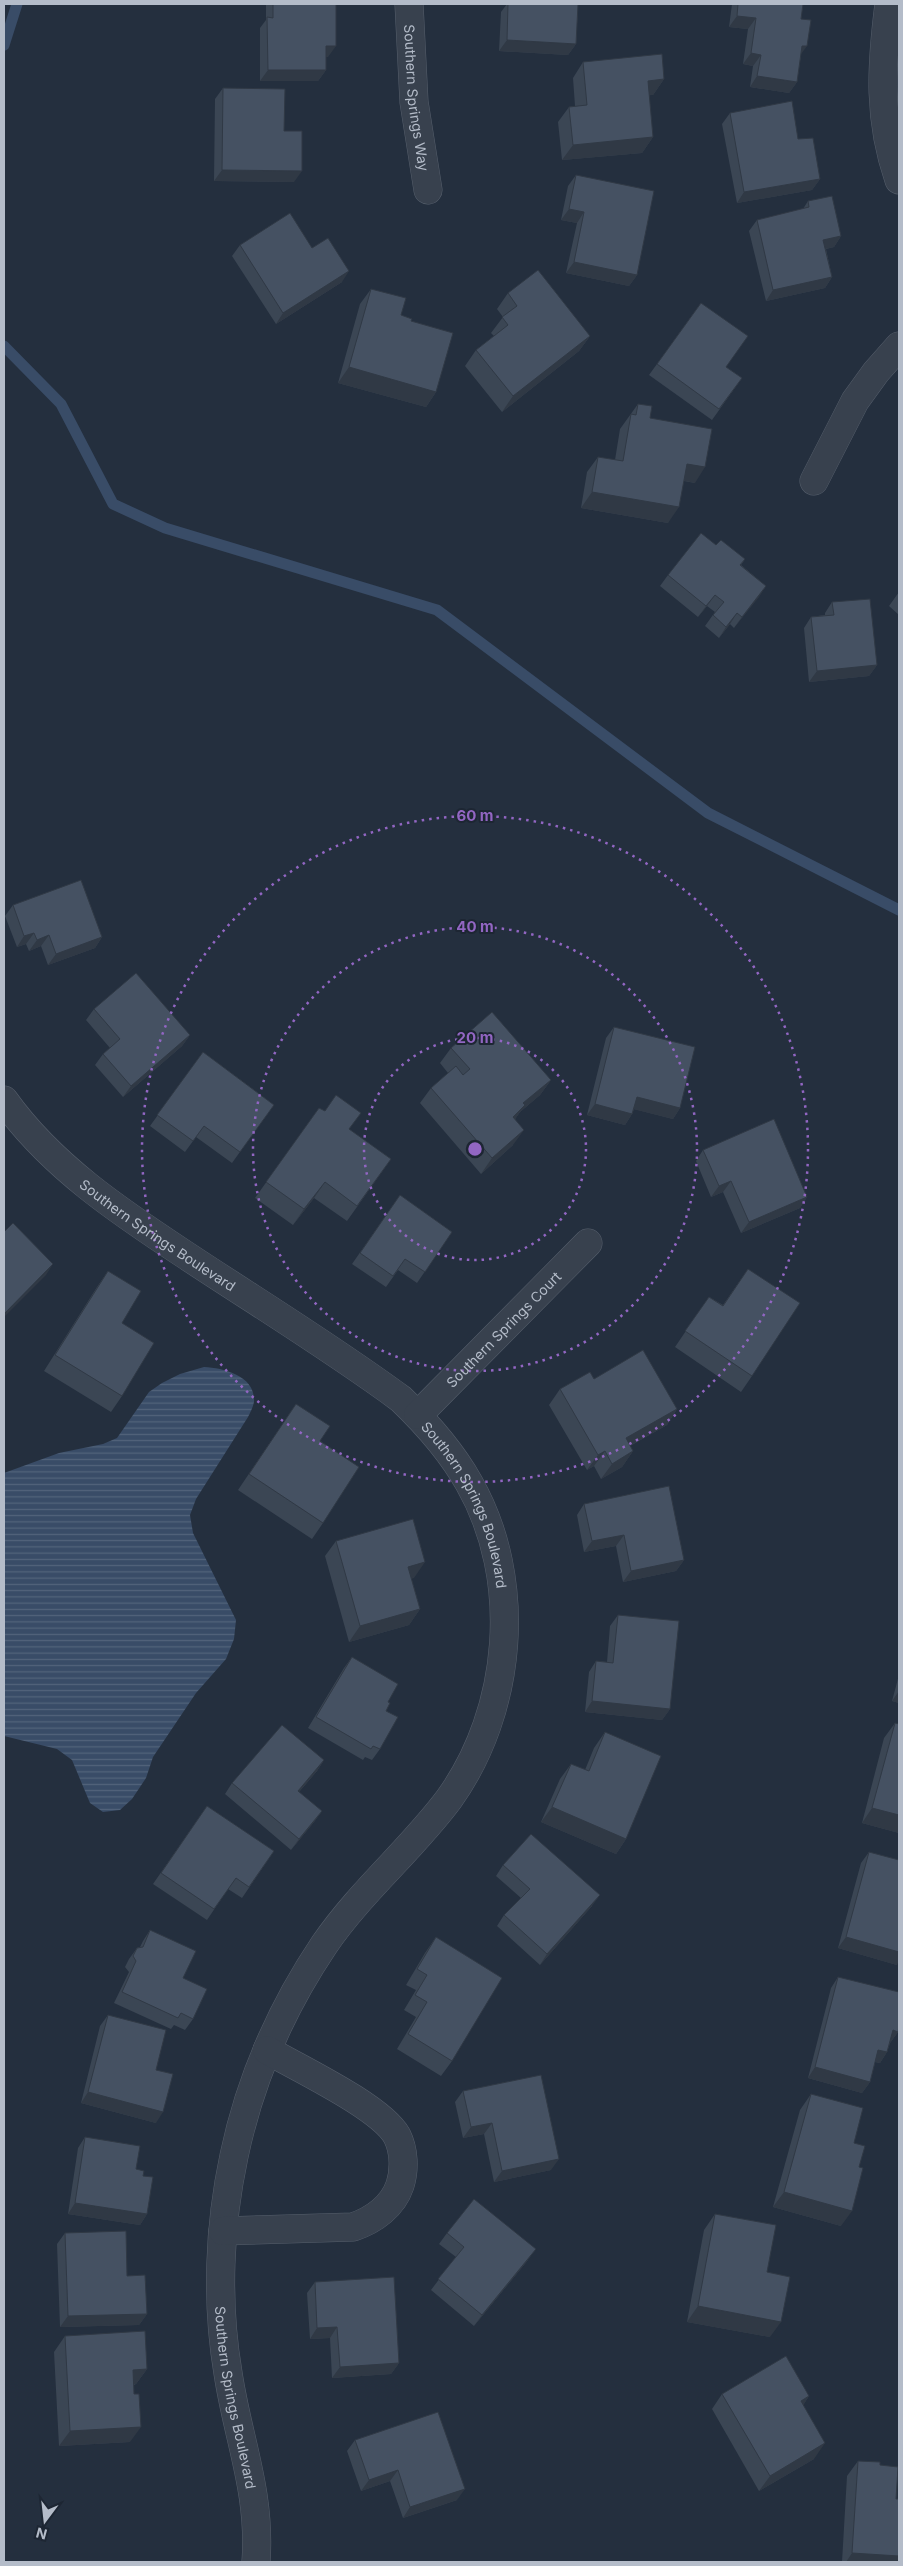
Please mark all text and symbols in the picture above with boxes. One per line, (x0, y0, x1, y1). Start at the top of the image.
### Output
street label: Southern Springs Way (402, 24, 433, 172)
text: 60 m (456, 806, 494, 825)
text: 40 m (456, 917, 494, 936)
text: 20 m (457, 1028, 493, 1047)
centre of rings (466, 1140, 484, 1158)
street label: Southern Springs Boulevard (77, 1175, 239, 1294)
street label: Southern Springs Court (442, 1267, 564, 1390)
street label: Southern Springs Boulevard (418, 1418, 511, 1589)
street label: Southern Springs Boulevard (213, 2306, 260, 2490)
north arrow (20, 2496, 70, 2546)
text: N (34, 2524, 49, 2544)

